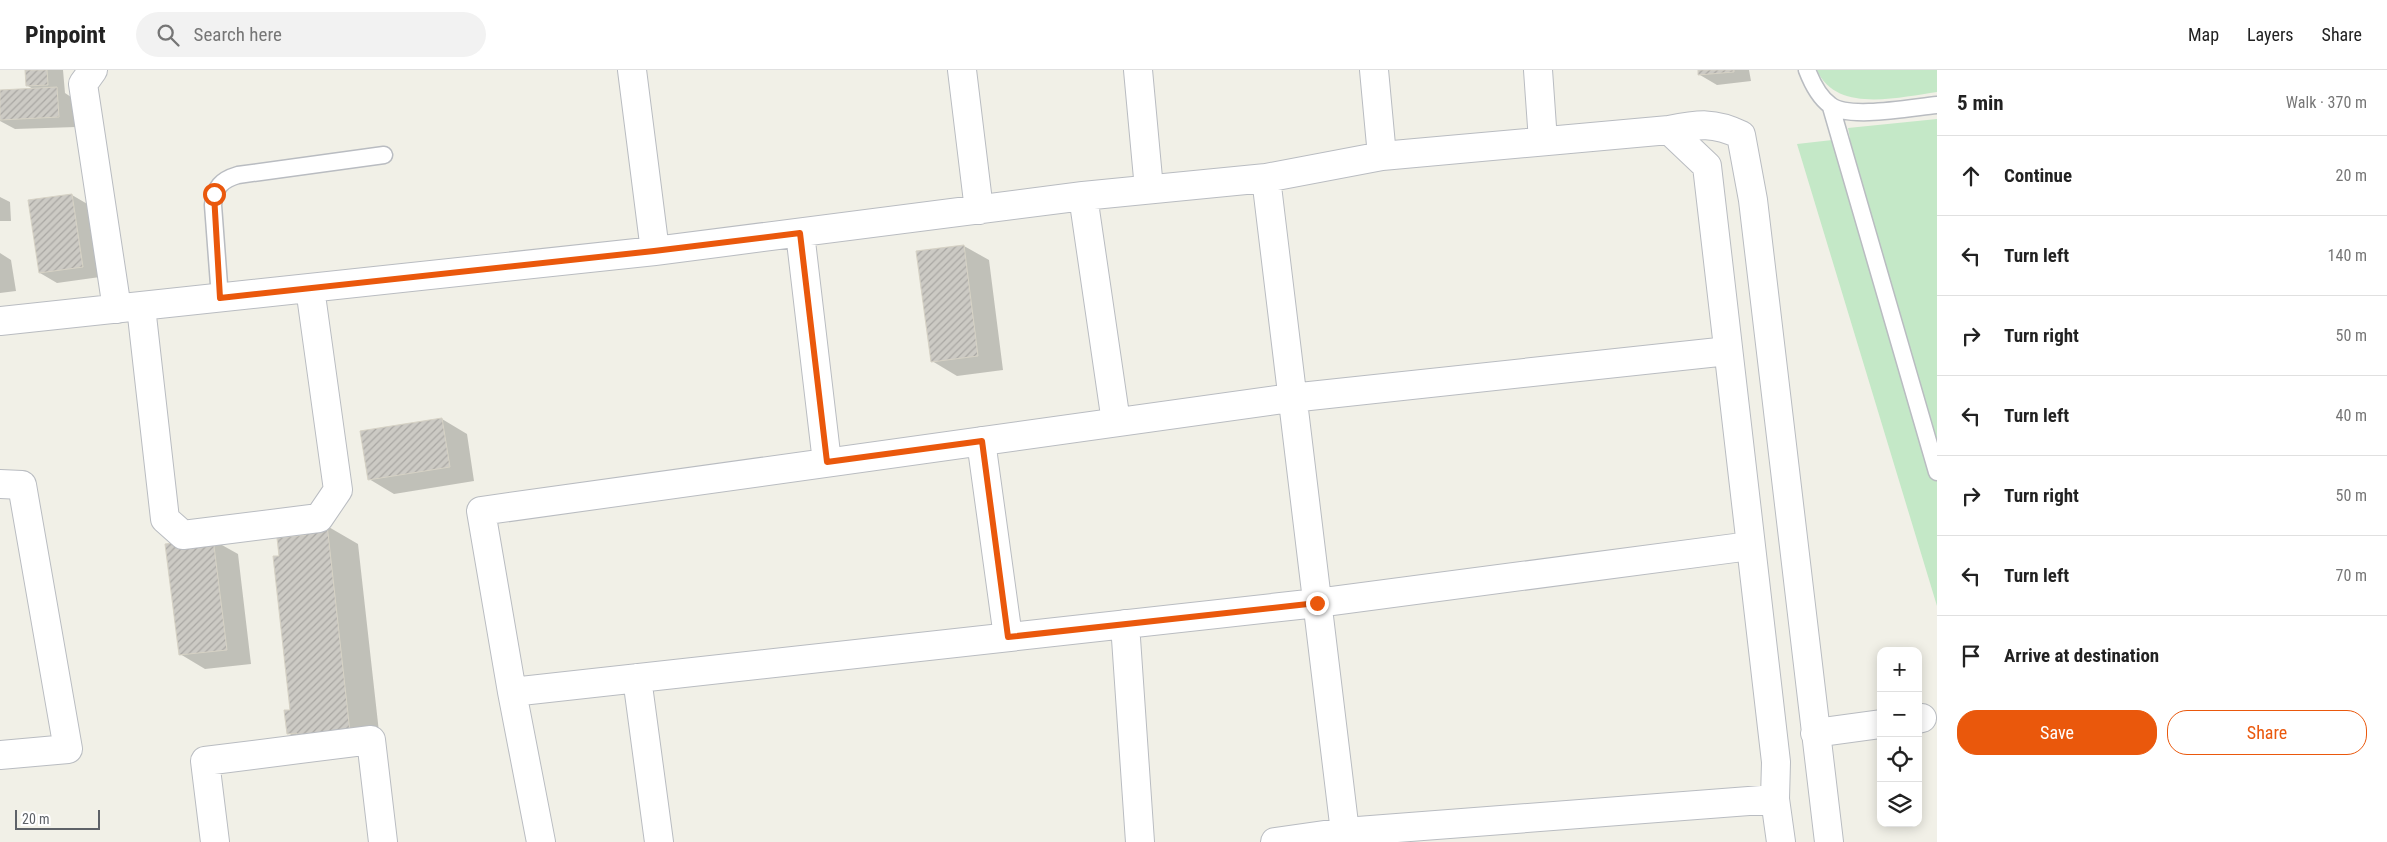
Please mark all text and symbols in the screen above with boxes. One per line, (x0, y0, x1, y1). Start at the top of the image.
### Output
search box (136, 12, 486, 57)
text: Pinpoint (25, 21, 106, 49)
icon: search (154, 21, 182, 49)
text: Search here (194, 23, 282, 46)
text: Map (2188, 24, 2219, 45)
text: Layers (2247, 24, 2294, 45)
text: Share (2322, 24, 2362, 45)
text: 5 min (1957, 91, 2004, 115)
text: Walk · 370 m (2286, 93, 2367, 112)
icon: ahead (1957, 162, 1985, 190)
text: Continue (2004, 164, 2072, 187)
text: 20 m (2335, 166, 2367, 185)
route start (203, 183, 226, 206)
icon: left (1957, 242, 1985, 270)
text: Turn left (2004, 244, 2069, 267)
text: 140 m (2328, 246, 2367, 265)
icon: right (1957, 322, 1985, 350)
text: Turn right (2004, 324, 2079, 347)
text: 50 m (2335, 326, 2367, 345)
icon: left (1957, 402, 1985, 430)
text: Turn left (2004, 404, 2069, 427)
text: 40 m (2335, 406, 2367, 425)
icon: right (1957, 482, 1985, 510)
text: Turn right (2004, 484, 2079, 507)
text: 50 m (2335, 486, 2367, 505)
icon: left (1957, 562, 1985, 590)
text: Turn left (2004, 564, 2069, 587)
text: 70 m (2335, 566, 2367, 585)
route end (1306, 592, 1329, 615)
icon: arrive (1957, 642, 1985, 670)
text: Arrive at destination (2004, 644, 2159, 667)
map controls (1877, 647, 1922, 827)
button: + (1877, 647, 1922, 692)
button: − (1877, 692, 1922, 737)
button: Save (1957, 710, 2157, 755)
button: Share (2167, 710, 2367, 755)
button: locate (1877, 737, 1922, 782)
button: layers (1877, 782, 1922, 827)
scale bar (15, 807, 100, 830)
text: 20 m (22, 811, 50, 827)

